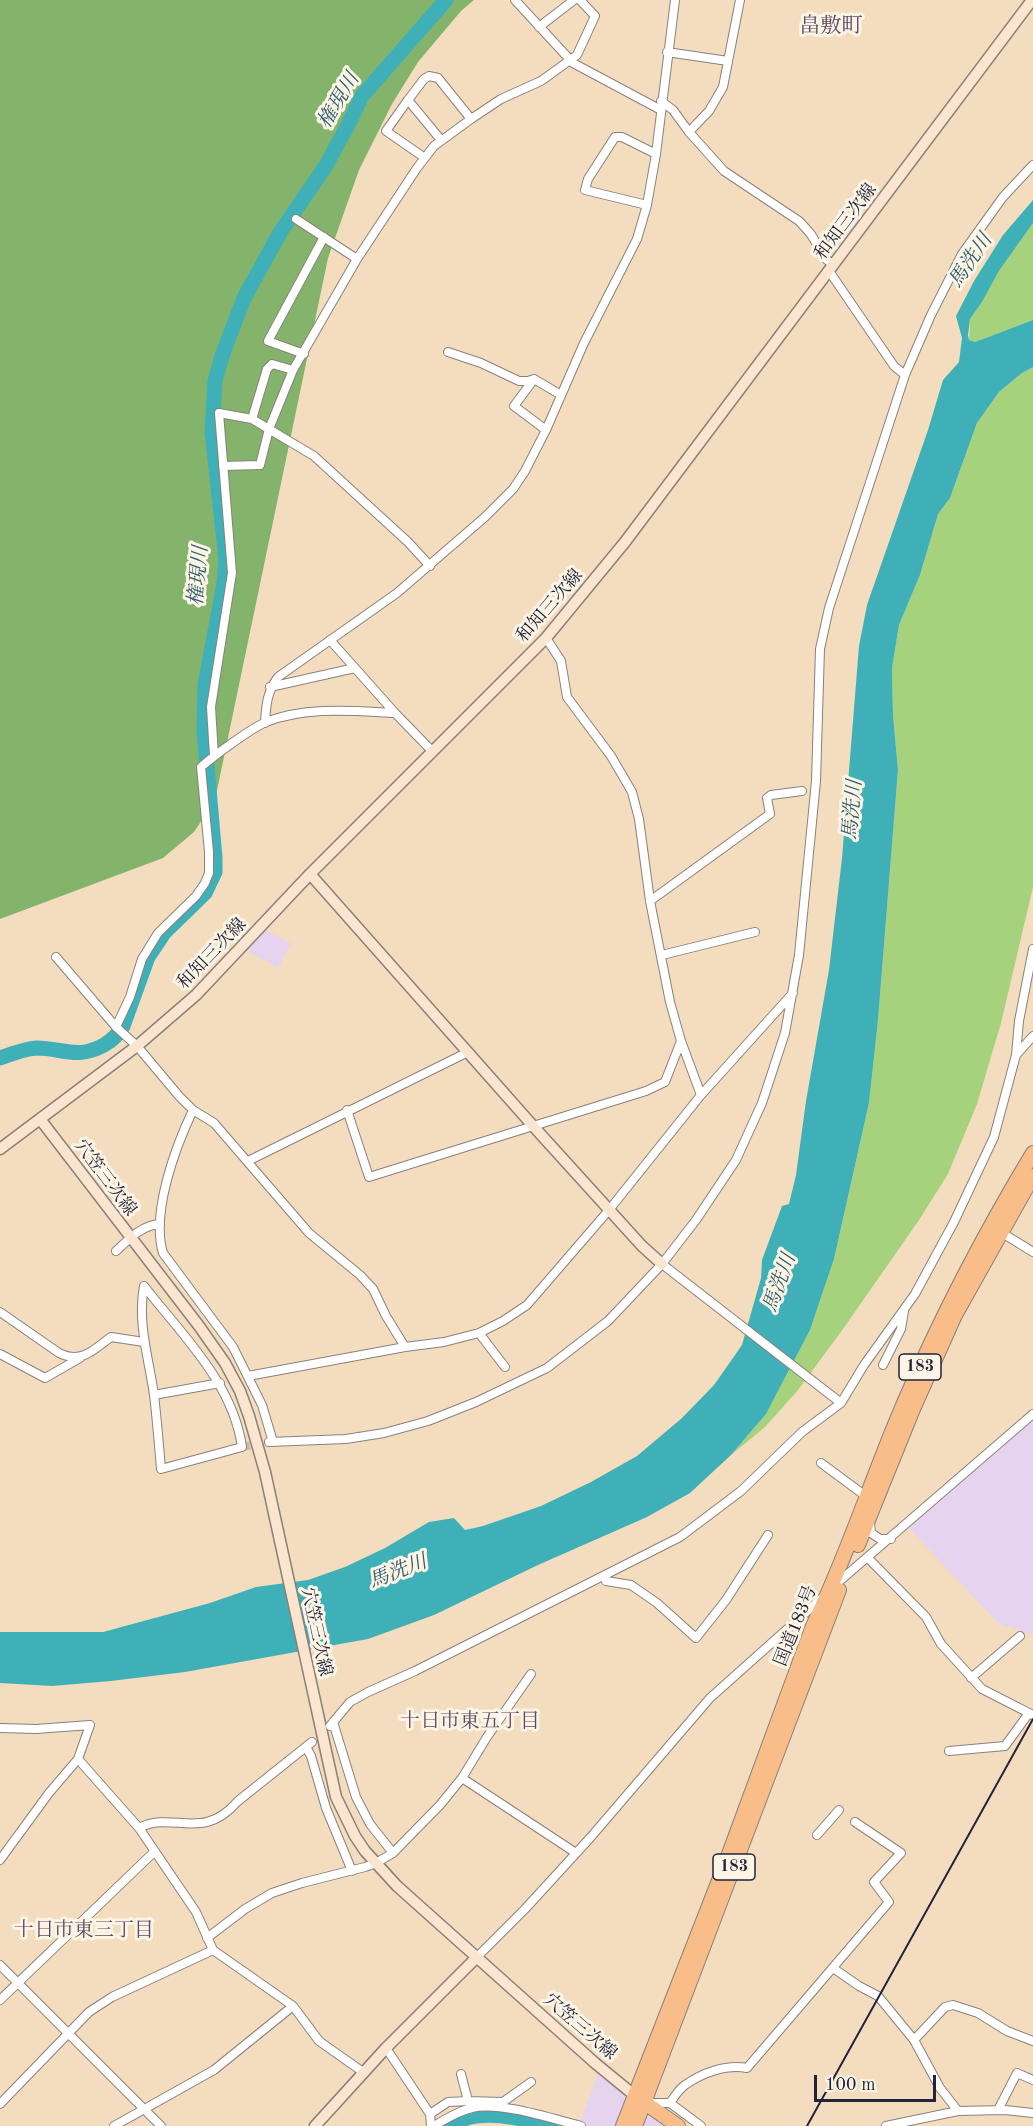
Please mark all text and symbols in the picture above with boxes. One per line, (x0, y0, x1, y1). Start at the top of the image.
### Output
district label: 畠敷町 (800, 13, 862, 39)
water label: 権現川 (313, 69, 365, 133)
street label: 和知三次線 (810, 180, 882, 264)
water label: 馬洗川 (944, 229, 998, 293)
water label: 権現川 (184, 545, 214, 607)
street label: 和知三次線 (512, 565, 588, 647)
water label: 馬洗川 (838, 779, 868, 841)
street label: 和知三次線 (173, 914, 251, 994)
street label: 穴笠三次線 (69, 1136, 141, 1220)
water label: 馬洗川 (758, 1251, 802, 1315)
road number: 183 (899, 1354, 941, 1380)
water label: 馬洗川 (366, 1550, 430, 1594)
street label: 国道183号 (770, 1582, 822, 1670)
street label: 穴笠三次線 (296, 1586, 336, 1678)
district label: 十日市東五丁目 (400, 1710, 540, 1734)
road number: 183 (713, 1854, 755, 1880)
district label: 十日市東三丁目 (14, 1919, 154, 1943)
street label: 穴笠三次線 (539, 1989, 621, 2065)
scale bar (817, 2063, 938, 2101)
text: 100 m (825, 2076, 876, 2094)

